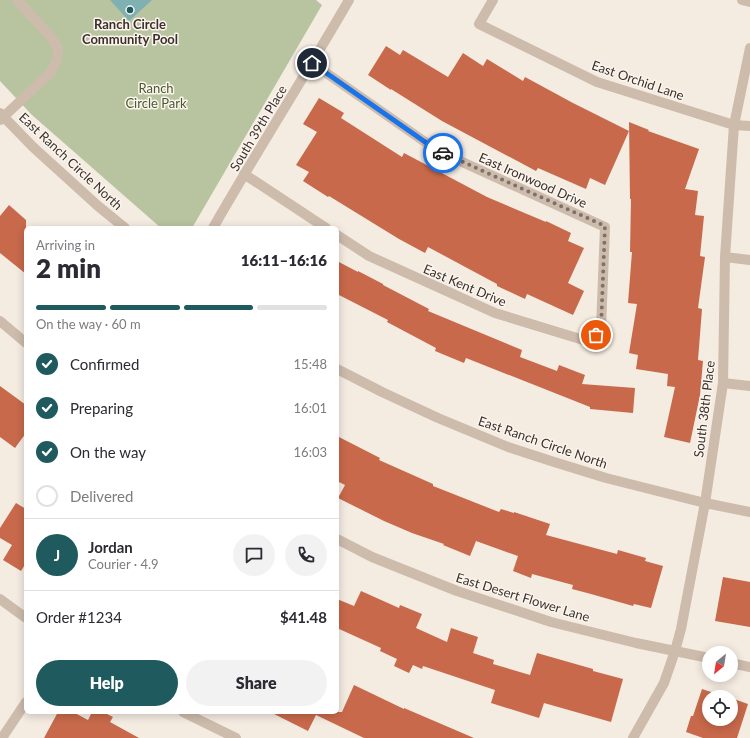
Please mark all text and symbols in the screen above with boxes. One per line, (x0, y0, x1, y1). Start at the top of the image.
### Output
marker: Ranch Circle Community Pool (125, 5, 135, 15)
place label: Ranch Circle Community Pool (82, 16, 178, 47)
pin (295, 46, 329, 80)
icon: home (301, 52, 323, 74)
street label: East Orchid Lane (590, 57, 686, 103)
park label: Ranch Circle Park (125, 80, 187, 111)
street label: South 39th Place (226, 82, 290, 174)
street label: East Ranch Circle North (16, 109, 126, 213)
courier (423, 133, 463, 173)
icon: car (432, 142, 454, 164)
street label: East Ironwood Drive (476, 149, 590, 211)
text: Arriving in (36, 237, 95, 253)
text: 16:11–16:16 (241, 251, 327, 269)
text: 2 min (36, 252, 101, 284)
street label: East Kent Drive (421, 260, 509, 310)
text: On the way · 60 m (36, 316, 141, 332)
pin (579, 318, 613, 352)
icon: bag (585, 324, 607, 346)
icon: check (36, 353, 58, 375)
text: Confirmed (70, 355, 139, 373)
text: 15:48 (294, 356, 327, 372)
street label: South 38th Place (690, 360, 718, 458)
icon: check (36, 397, 58, 419)
text: Preparing (70, 399, 133, 417)
text: 16:01 (294, 400, 327, 416)
street label: East Ranch Circle North (476, 412, 610, 472)
icon: check (36, 441, 58, 463)
text: On the way (70, 443, 146, 461)
text: 16:03 (294, 444, 327, 460)
text: Delivered (70, 487, 133, 505)
button: chat (233, 534, 275, 576)
button: phone (285, 534, 327, 576)
text: Jordan (88, 538, 133, 556)
text: J (54, 546, 60, 564)
text: Courier · 4.9 (88, 556, 159, 572)
street label: East Desert Flower Lane (454, 569, 592, 625)
text: Order #1234 (36, 608, 122, 626)
text: $41.48 (280, 608, 327, 626)
north arrow (702, 646, 738, 682)
map controls (702, 646, 738, 726)
button: Help (36, 660, 178, 706)
button: Share (186, 660, 327, 706)
button: locate (702, 690, 738, 726)

